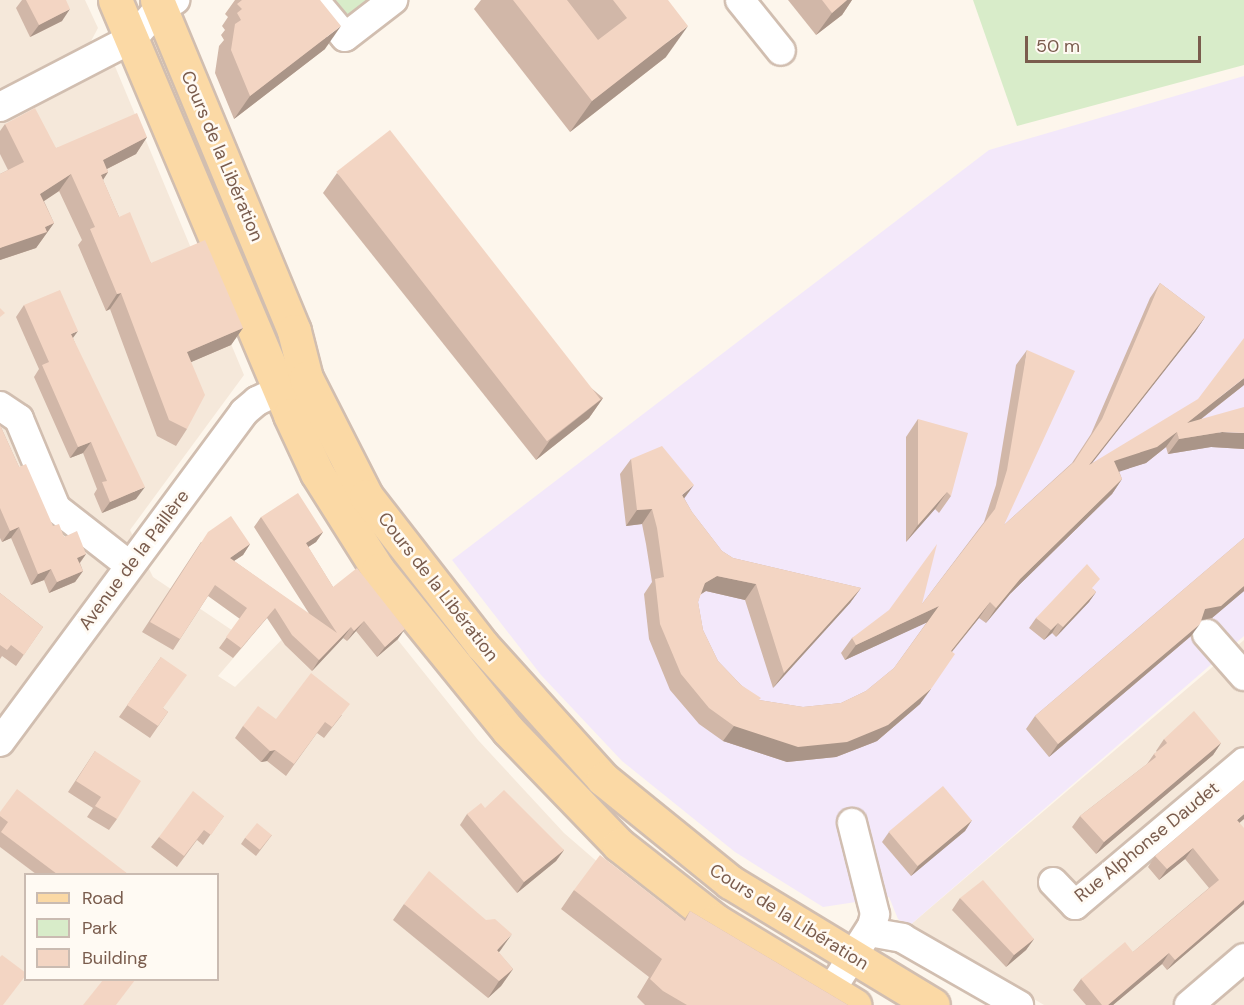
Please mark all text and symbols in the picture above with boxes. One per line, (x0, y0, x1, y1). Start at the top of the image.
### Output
scale bar (1028, 24, 1204, 62)
text: 50 m (1036, 34, 1080, 58)
street label: Cours de la Libération (176, 67, 268, 245)
street label: Avenue de la Paillère (74, 486, 194, 634)
street label: Cours de la Libération (373, 508, 503, 666)
street label: Rue Alphonse Daudet (1070, 777, 1224, 907)
street label: Cours de la Libération (706, 859, 872, 975)
legend (24, 873, 219, 981)
text: Road (82, 886, 124, 910)
text: Park (82, 916, 118, 940)
text: Building (82, 946, 147, 970)

